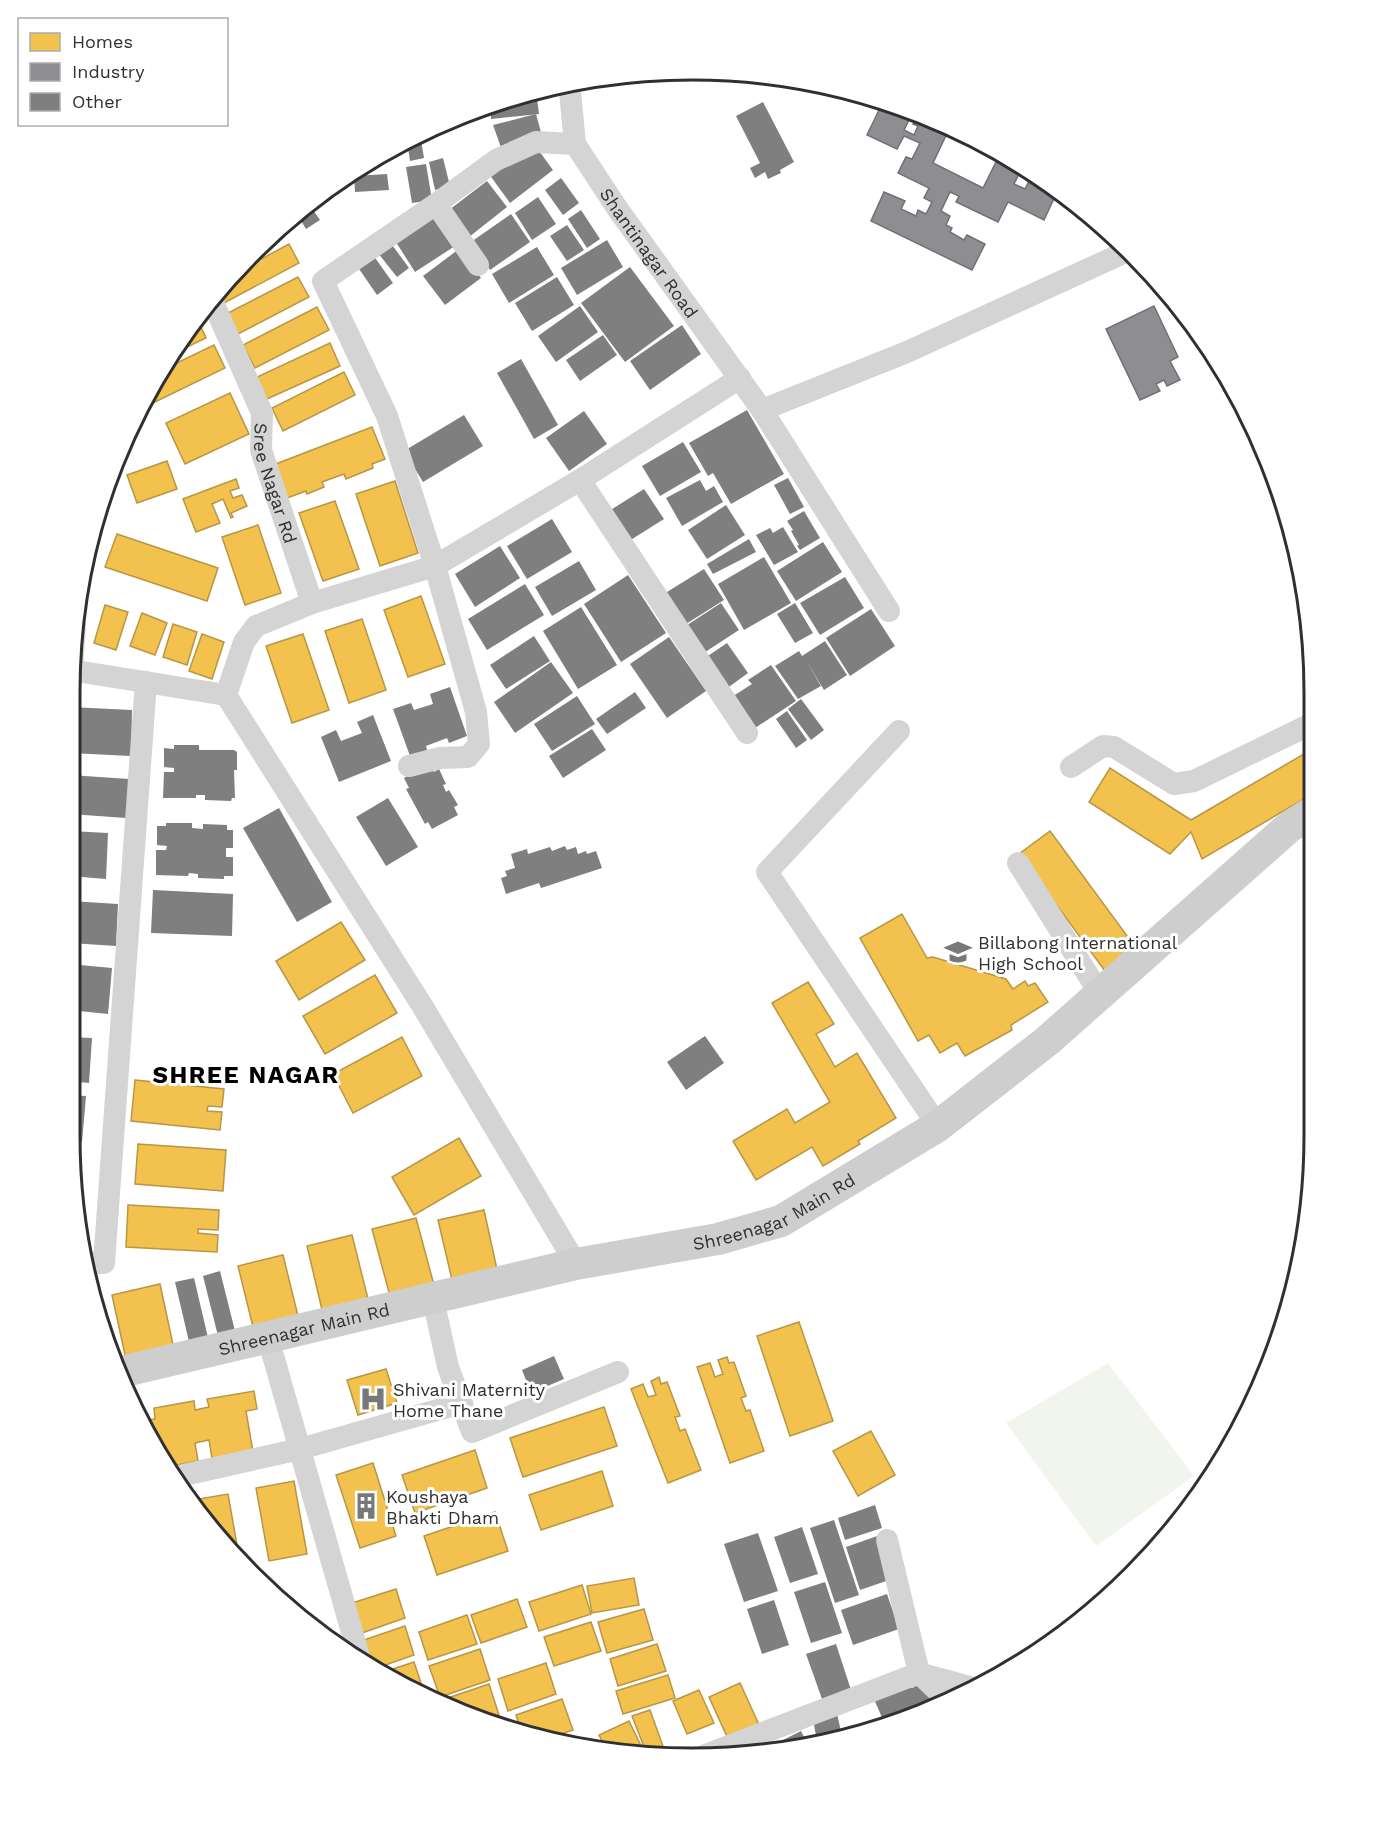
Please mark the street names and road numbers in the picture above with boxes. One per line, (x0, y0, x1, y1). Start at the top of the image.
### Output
street label: Shantinagar Road (596, 184, 703, 322)
street label: Sree Nagar Rd (250, 423, 302, 546)
street label: Shreenagar Main Rd (691, 1168, 859, 1254)
street label: Shreenagar Main Rd (216, 1298, 392, 1359)

